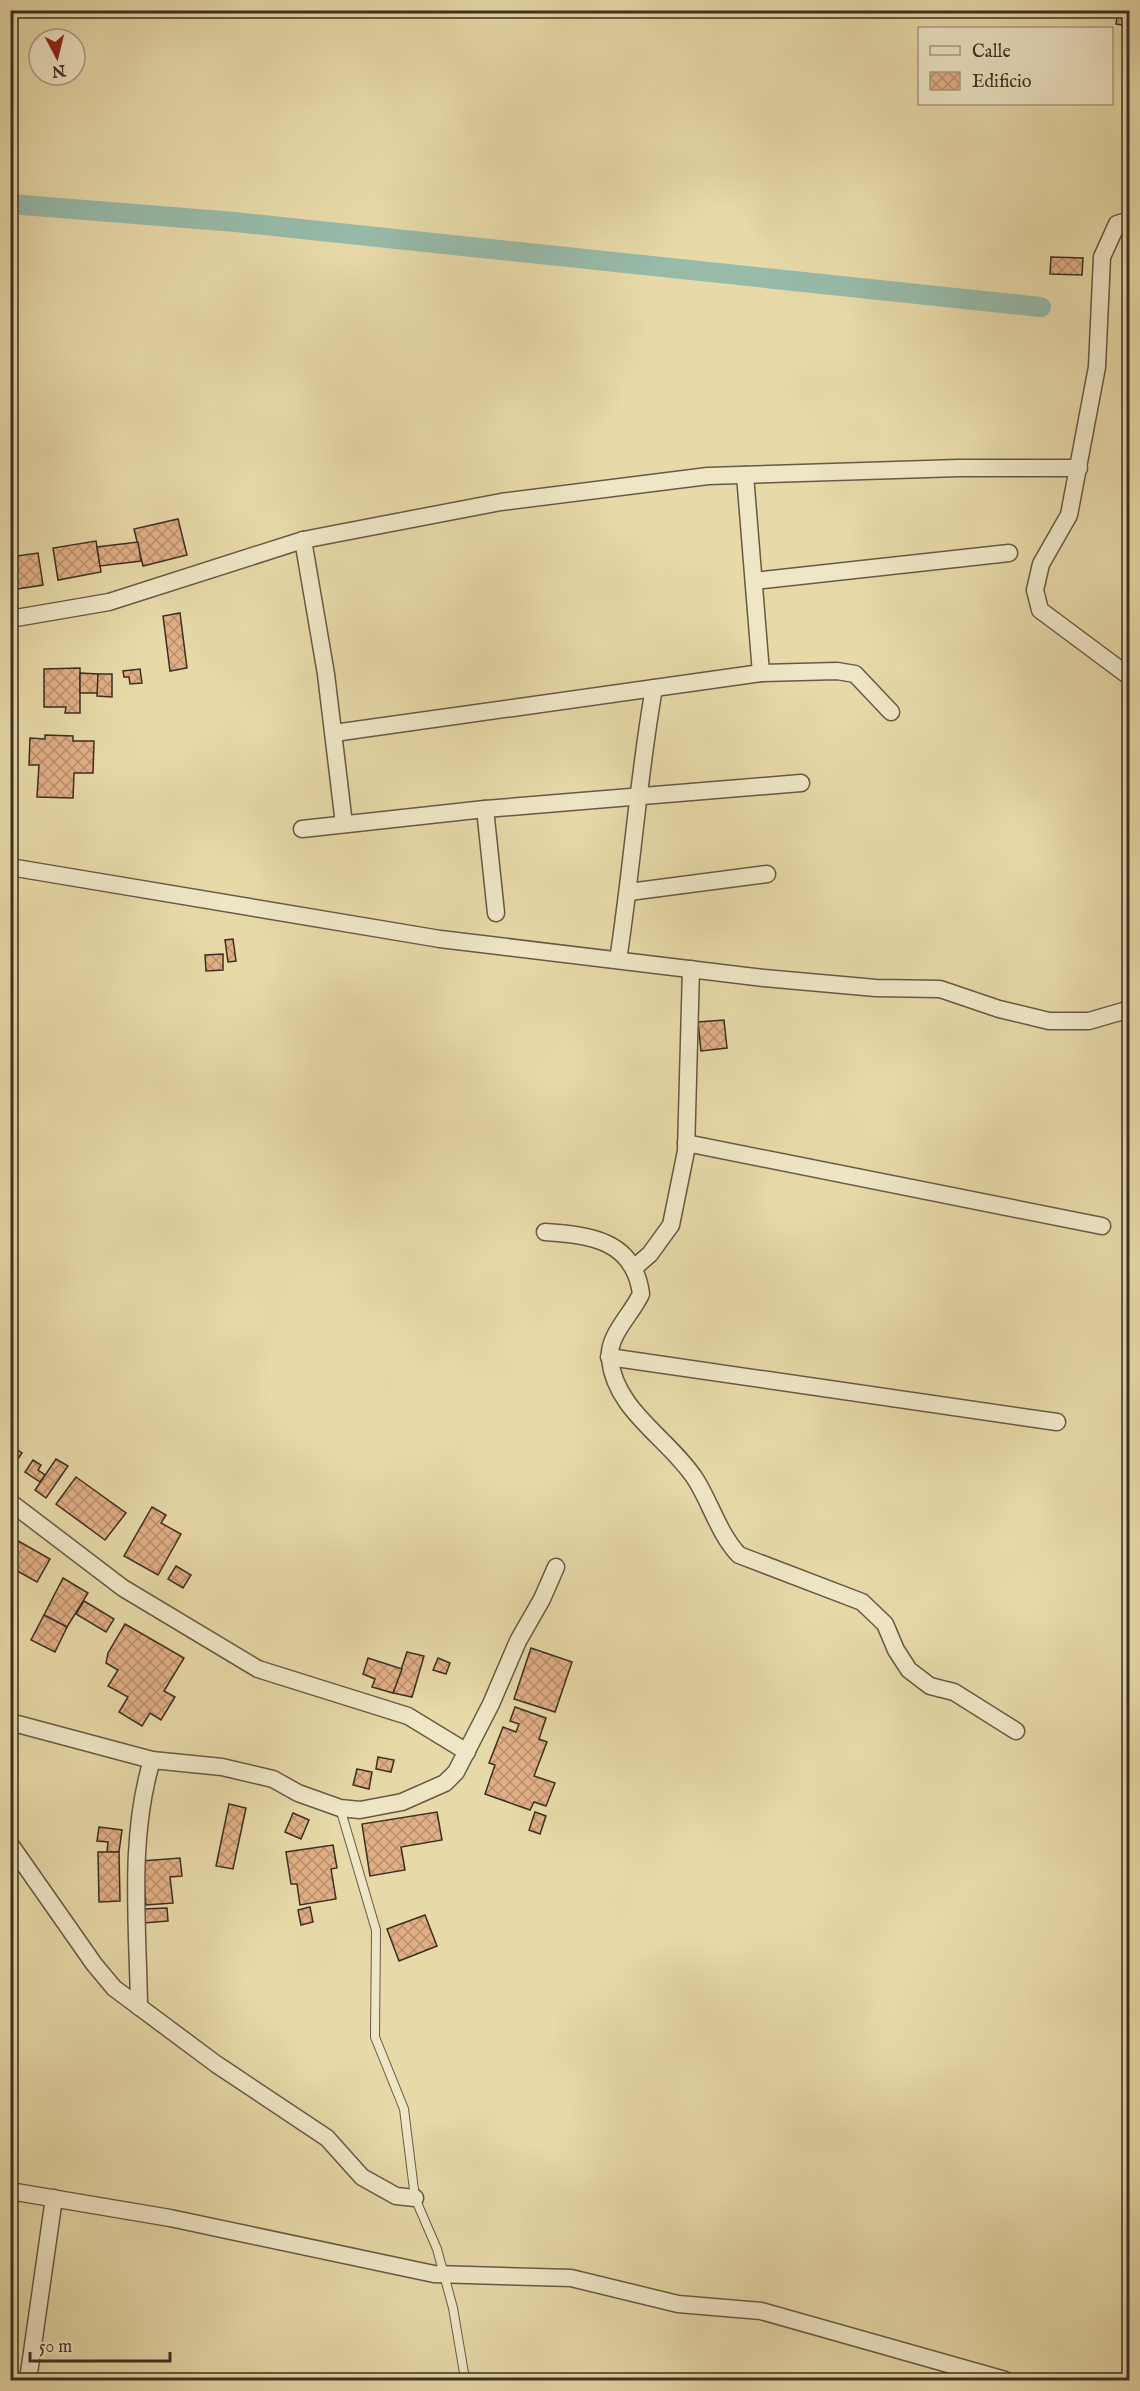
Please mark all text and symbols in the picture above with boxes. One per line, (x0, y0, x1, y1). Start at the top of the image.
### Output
north arrow (27, 27, 87, 87)
legend (918, 27, 1113, 105)
text: Calle (972, 41, 1011, 64)
text: N (50, 59, 68, 81)
text: Edificio (972, 71, 1032, 94)
scale bar (30, 2325, 170, 2363)
text: 50 m (39, 2336, 72, 2359)

